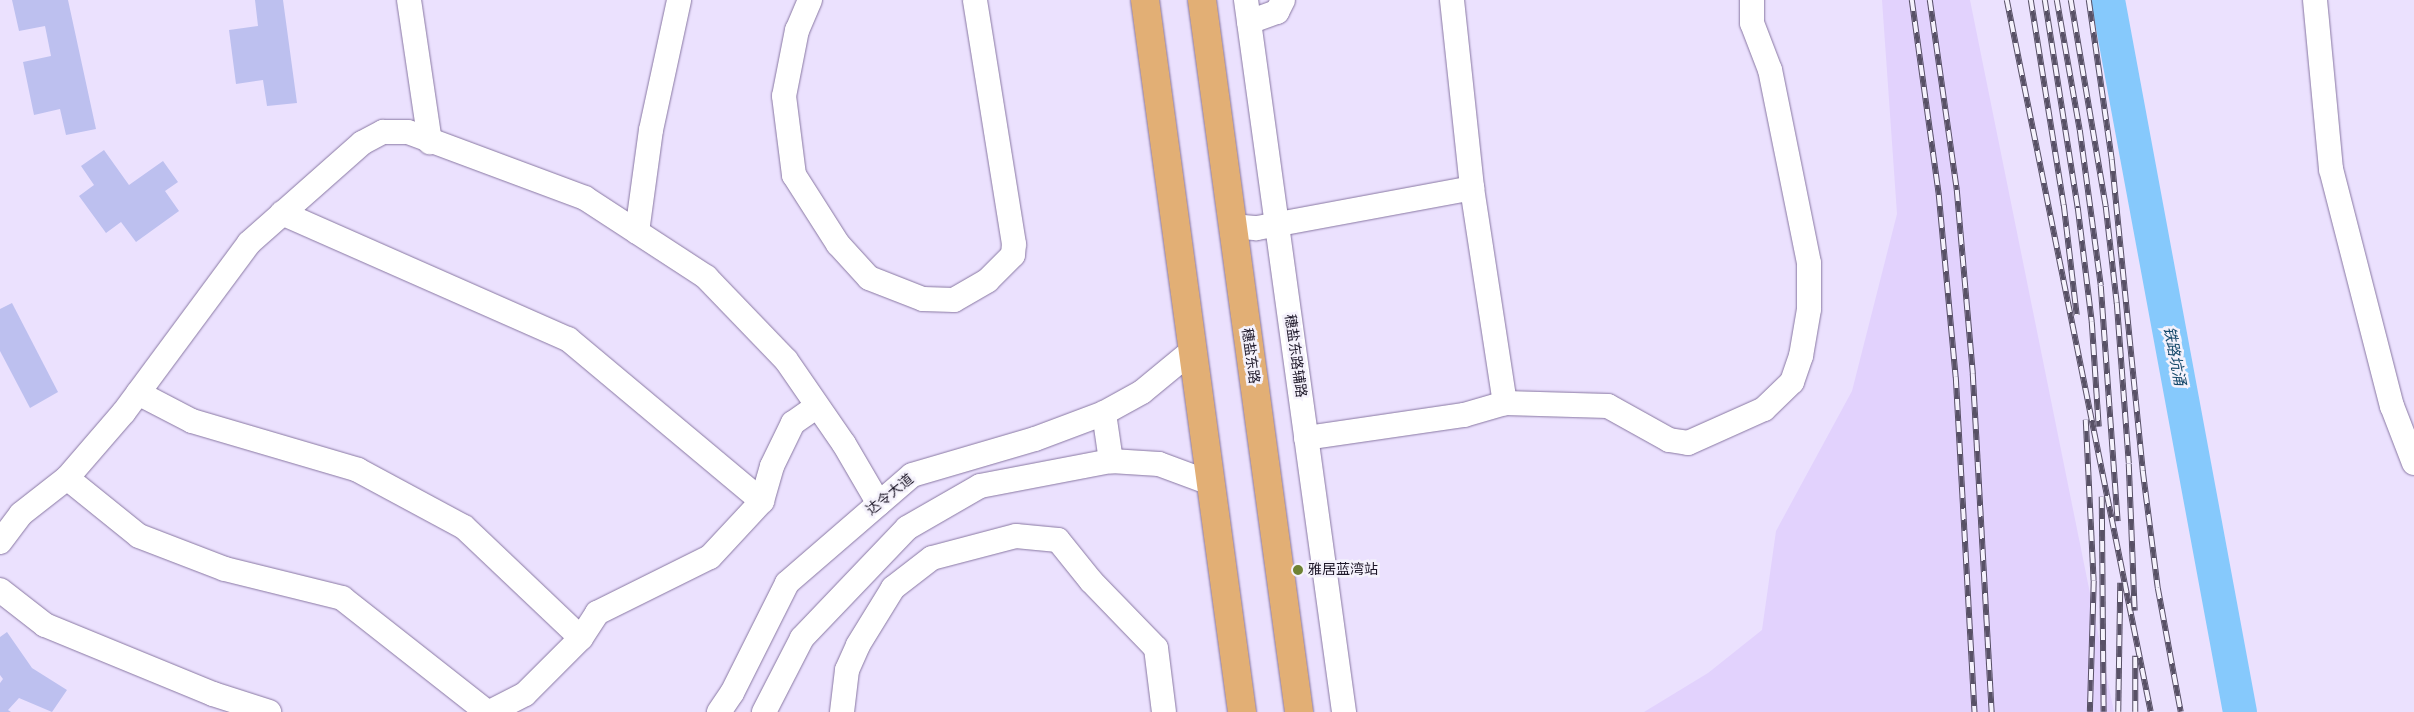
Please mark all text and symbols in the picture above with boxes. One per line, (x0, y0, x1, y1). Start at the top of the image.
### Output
street label: 穗盐东路辅路 (1281, 313, 1309, 399)
water label: 铁路坑涌 (2159, 325, 2189, 387)
street label: 穗盐东路 (1238, 327, 1262, 385)
street label: 达令大道 (863, 471, 917, 519)
place label: 雅居蓝湾站 (1308, 562, 1378, 578)
marker: 雅居蓝湾站 (1292, 564, 1304, 576)

